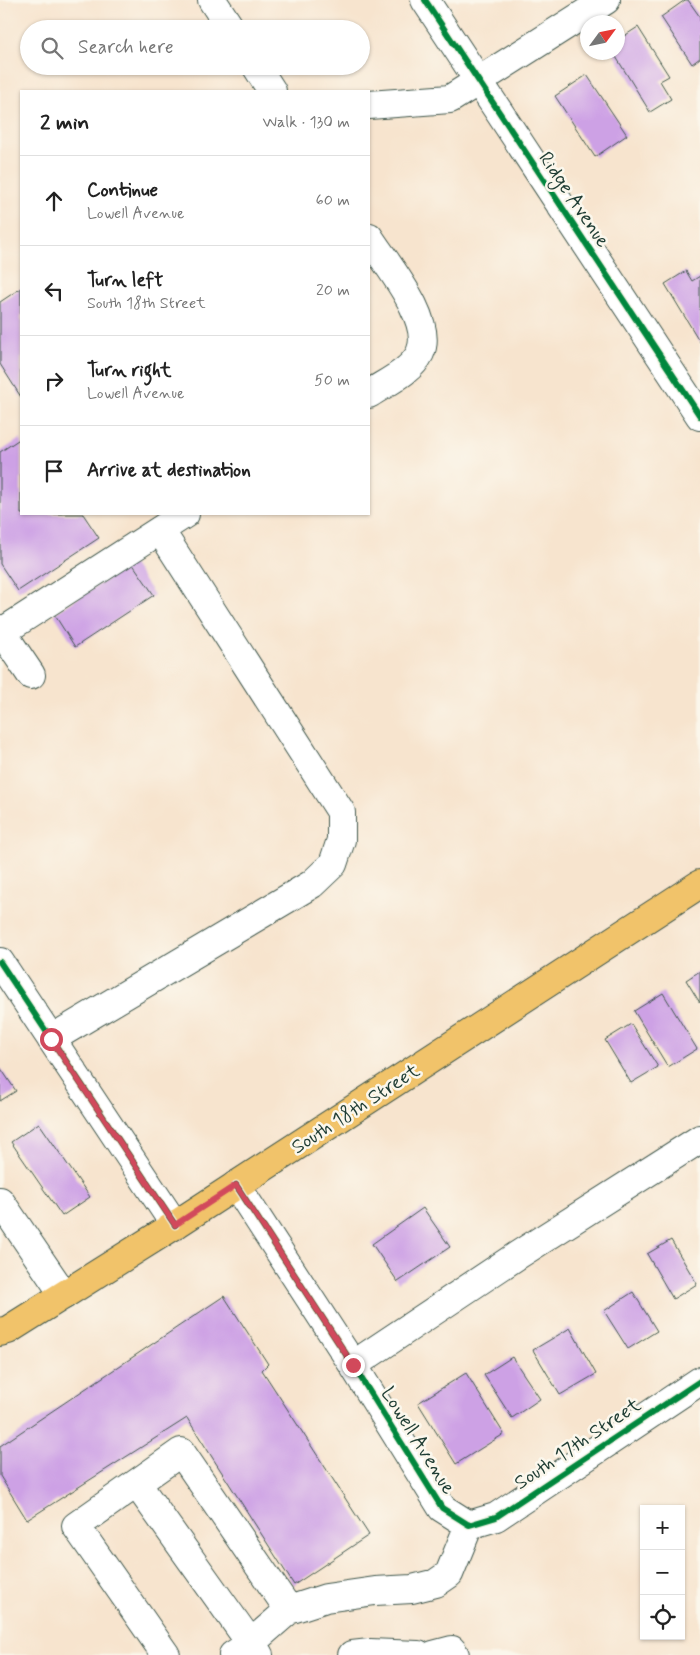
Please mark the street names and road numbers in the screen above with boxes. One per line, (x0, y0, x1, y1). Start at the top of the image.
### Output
street label: Ridge Avenue (531, 147, 616, 254)
street label: South 18th Street (286, 1057, 426, 1161)
street label: Lowell Avenue (374, 1382, 461, 1500)
street label: South 17th Street (509, 1392, 647, 1497)

